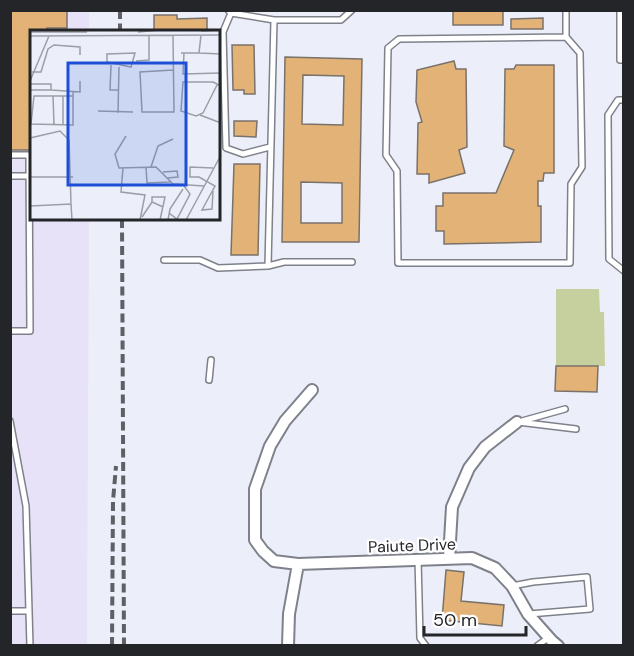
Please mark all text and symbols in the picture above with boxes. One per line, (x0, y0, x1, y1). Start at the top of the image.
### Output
inset map (30, 30, 220, 220)
street label: Paiute Drive (368, 533, 456, 558)
scale bar (424, 599, 526, 637)
text: 50 m (433, 608, 477, 632)

